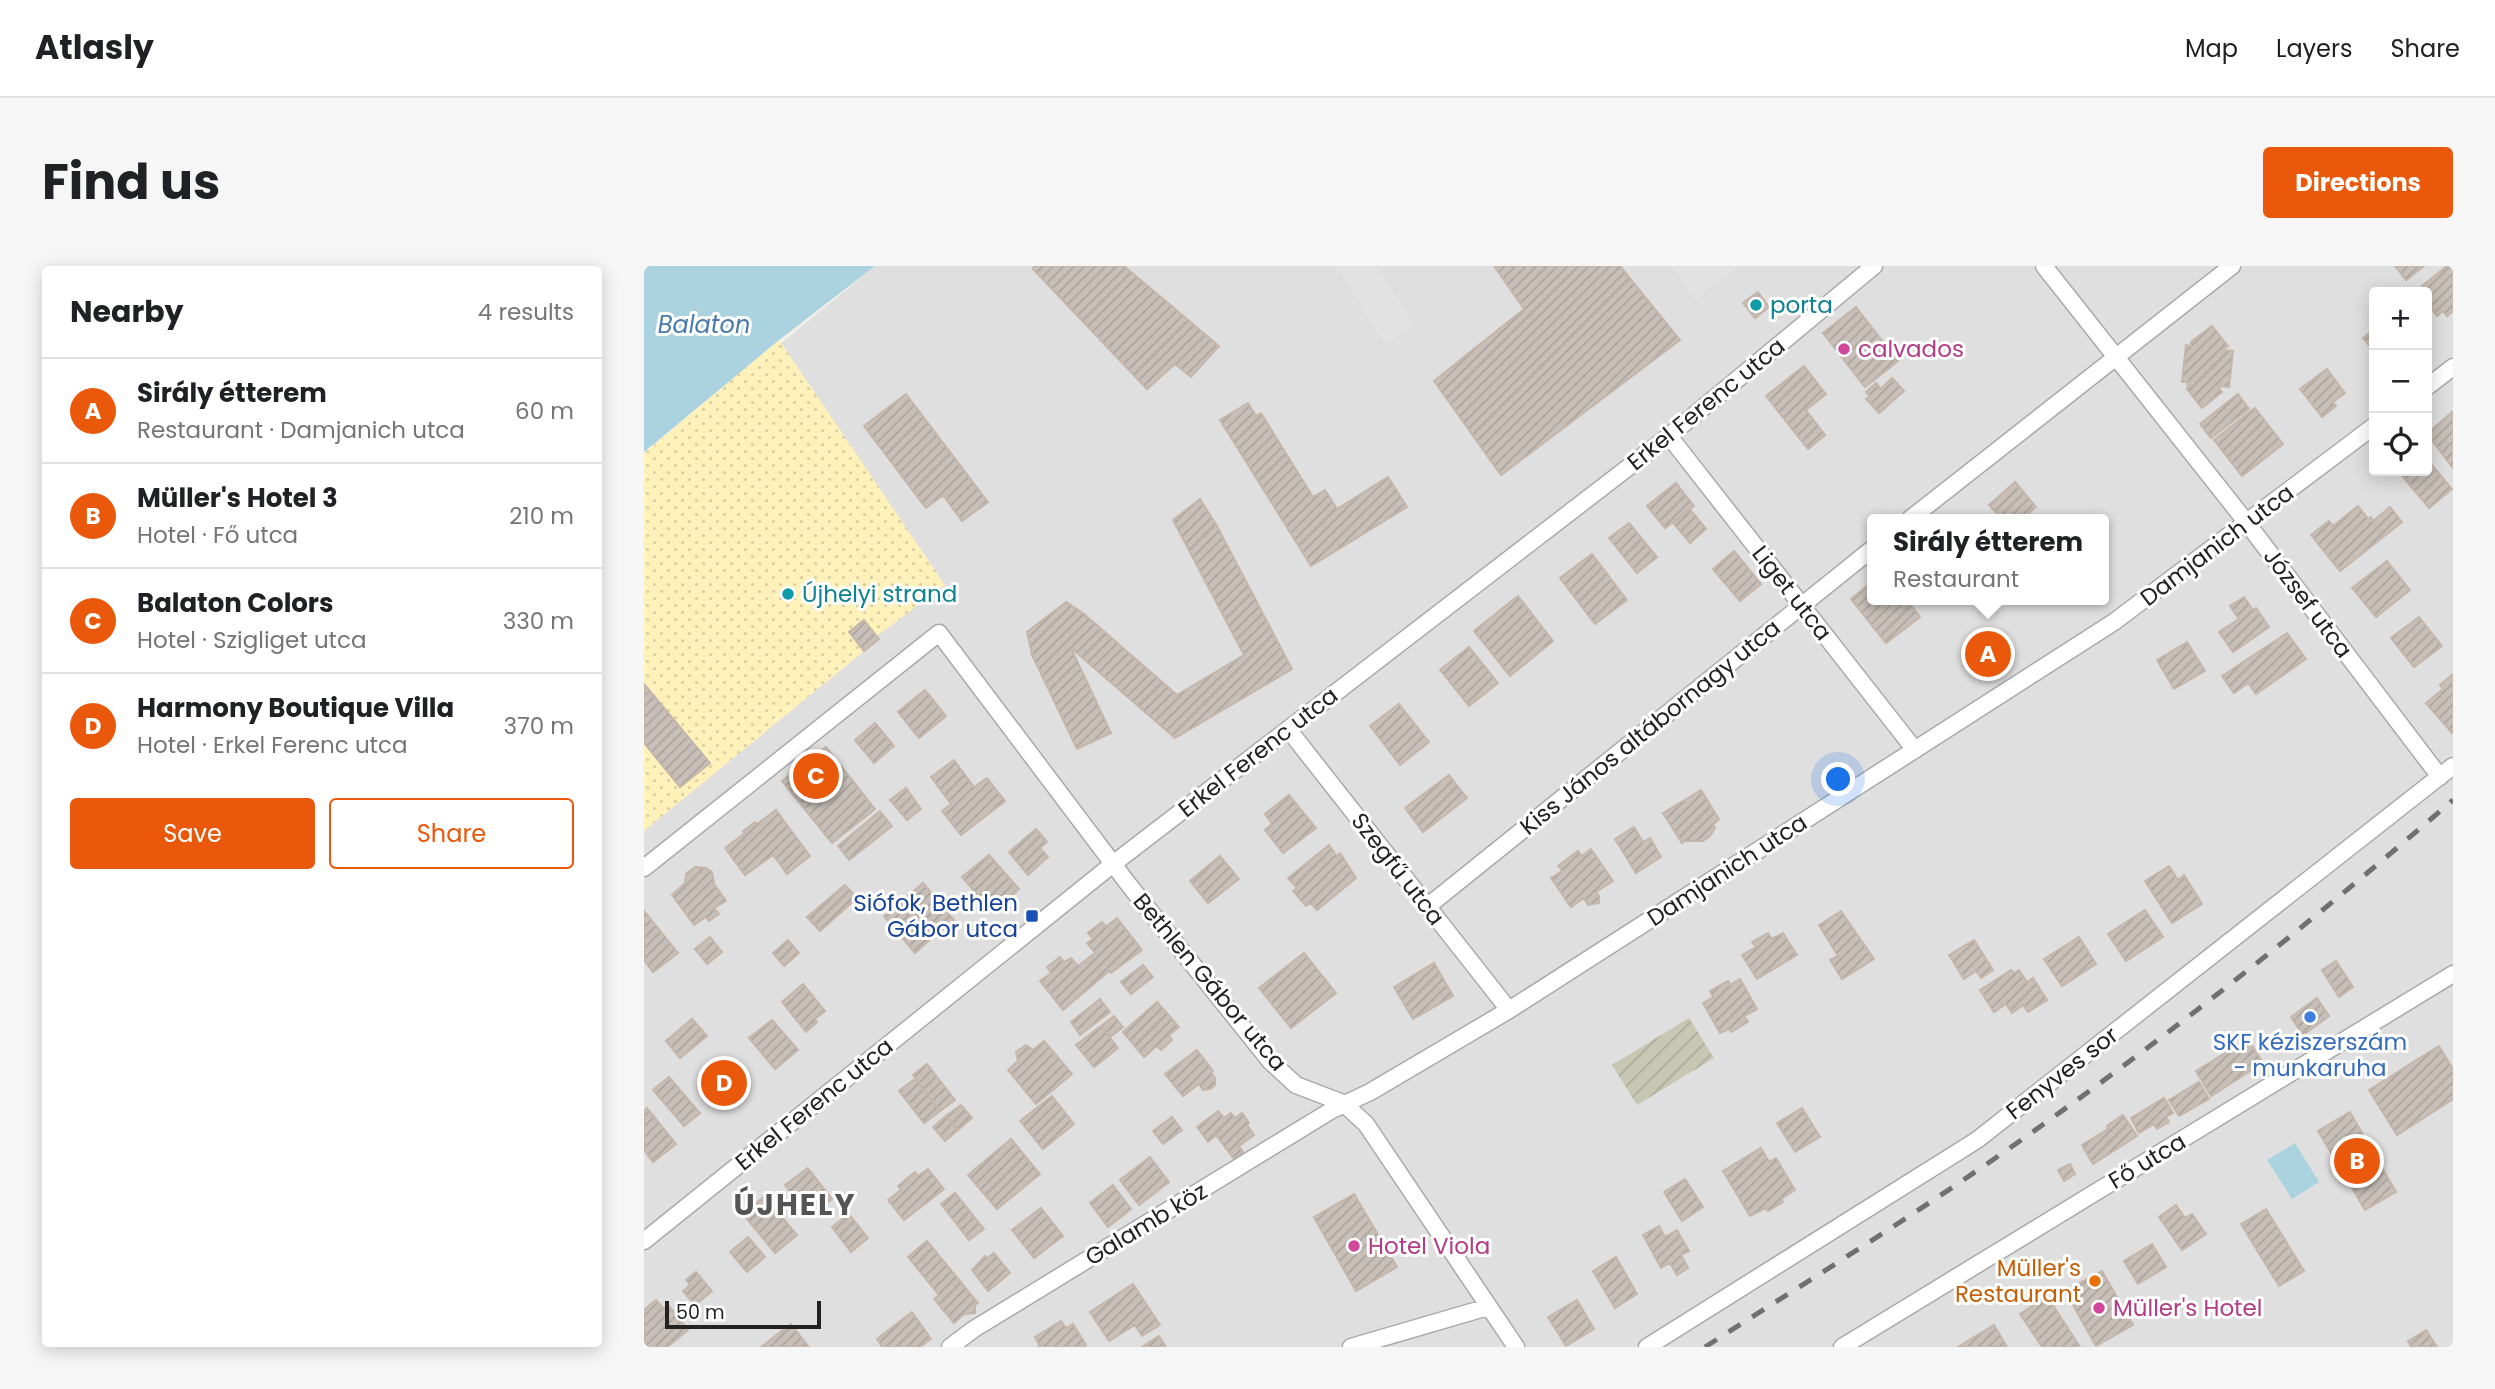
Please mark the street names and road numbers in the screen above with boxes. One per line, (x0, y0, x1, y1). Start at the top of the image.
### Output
street label: Erkel Ferenc utca (1620, 330, 1792, 478)
street label: Damjanich utca (2134, 477, 2300, 613)
street label: Liget utca (1745, 539, 1839, 647)
street label: József utca (2256, 541, 2360, 665)
street label: Kiss János altábornagy utca (1513, 612, 1787, 842)
street label: Erkel Ferenc utca (1172, 680, 1344, 824)
street label: Szegfű utca (1344, 806, 1452, 932)
street label: Damjanich utca (1641, 806, 1813, 934)
street label: Bethlen Gábor utca (1126, 886, 1294, 1078)
street label: Fenyves sor (1999, 1019, 2125, 1127)
street label: Erkel Ferenc utca (728, 1030, 900, 1178)
street label: Fő utca (2102, 1125, 2192, 1197)
street label: Galamb köz (1079, 1175, 1213, 1273)

